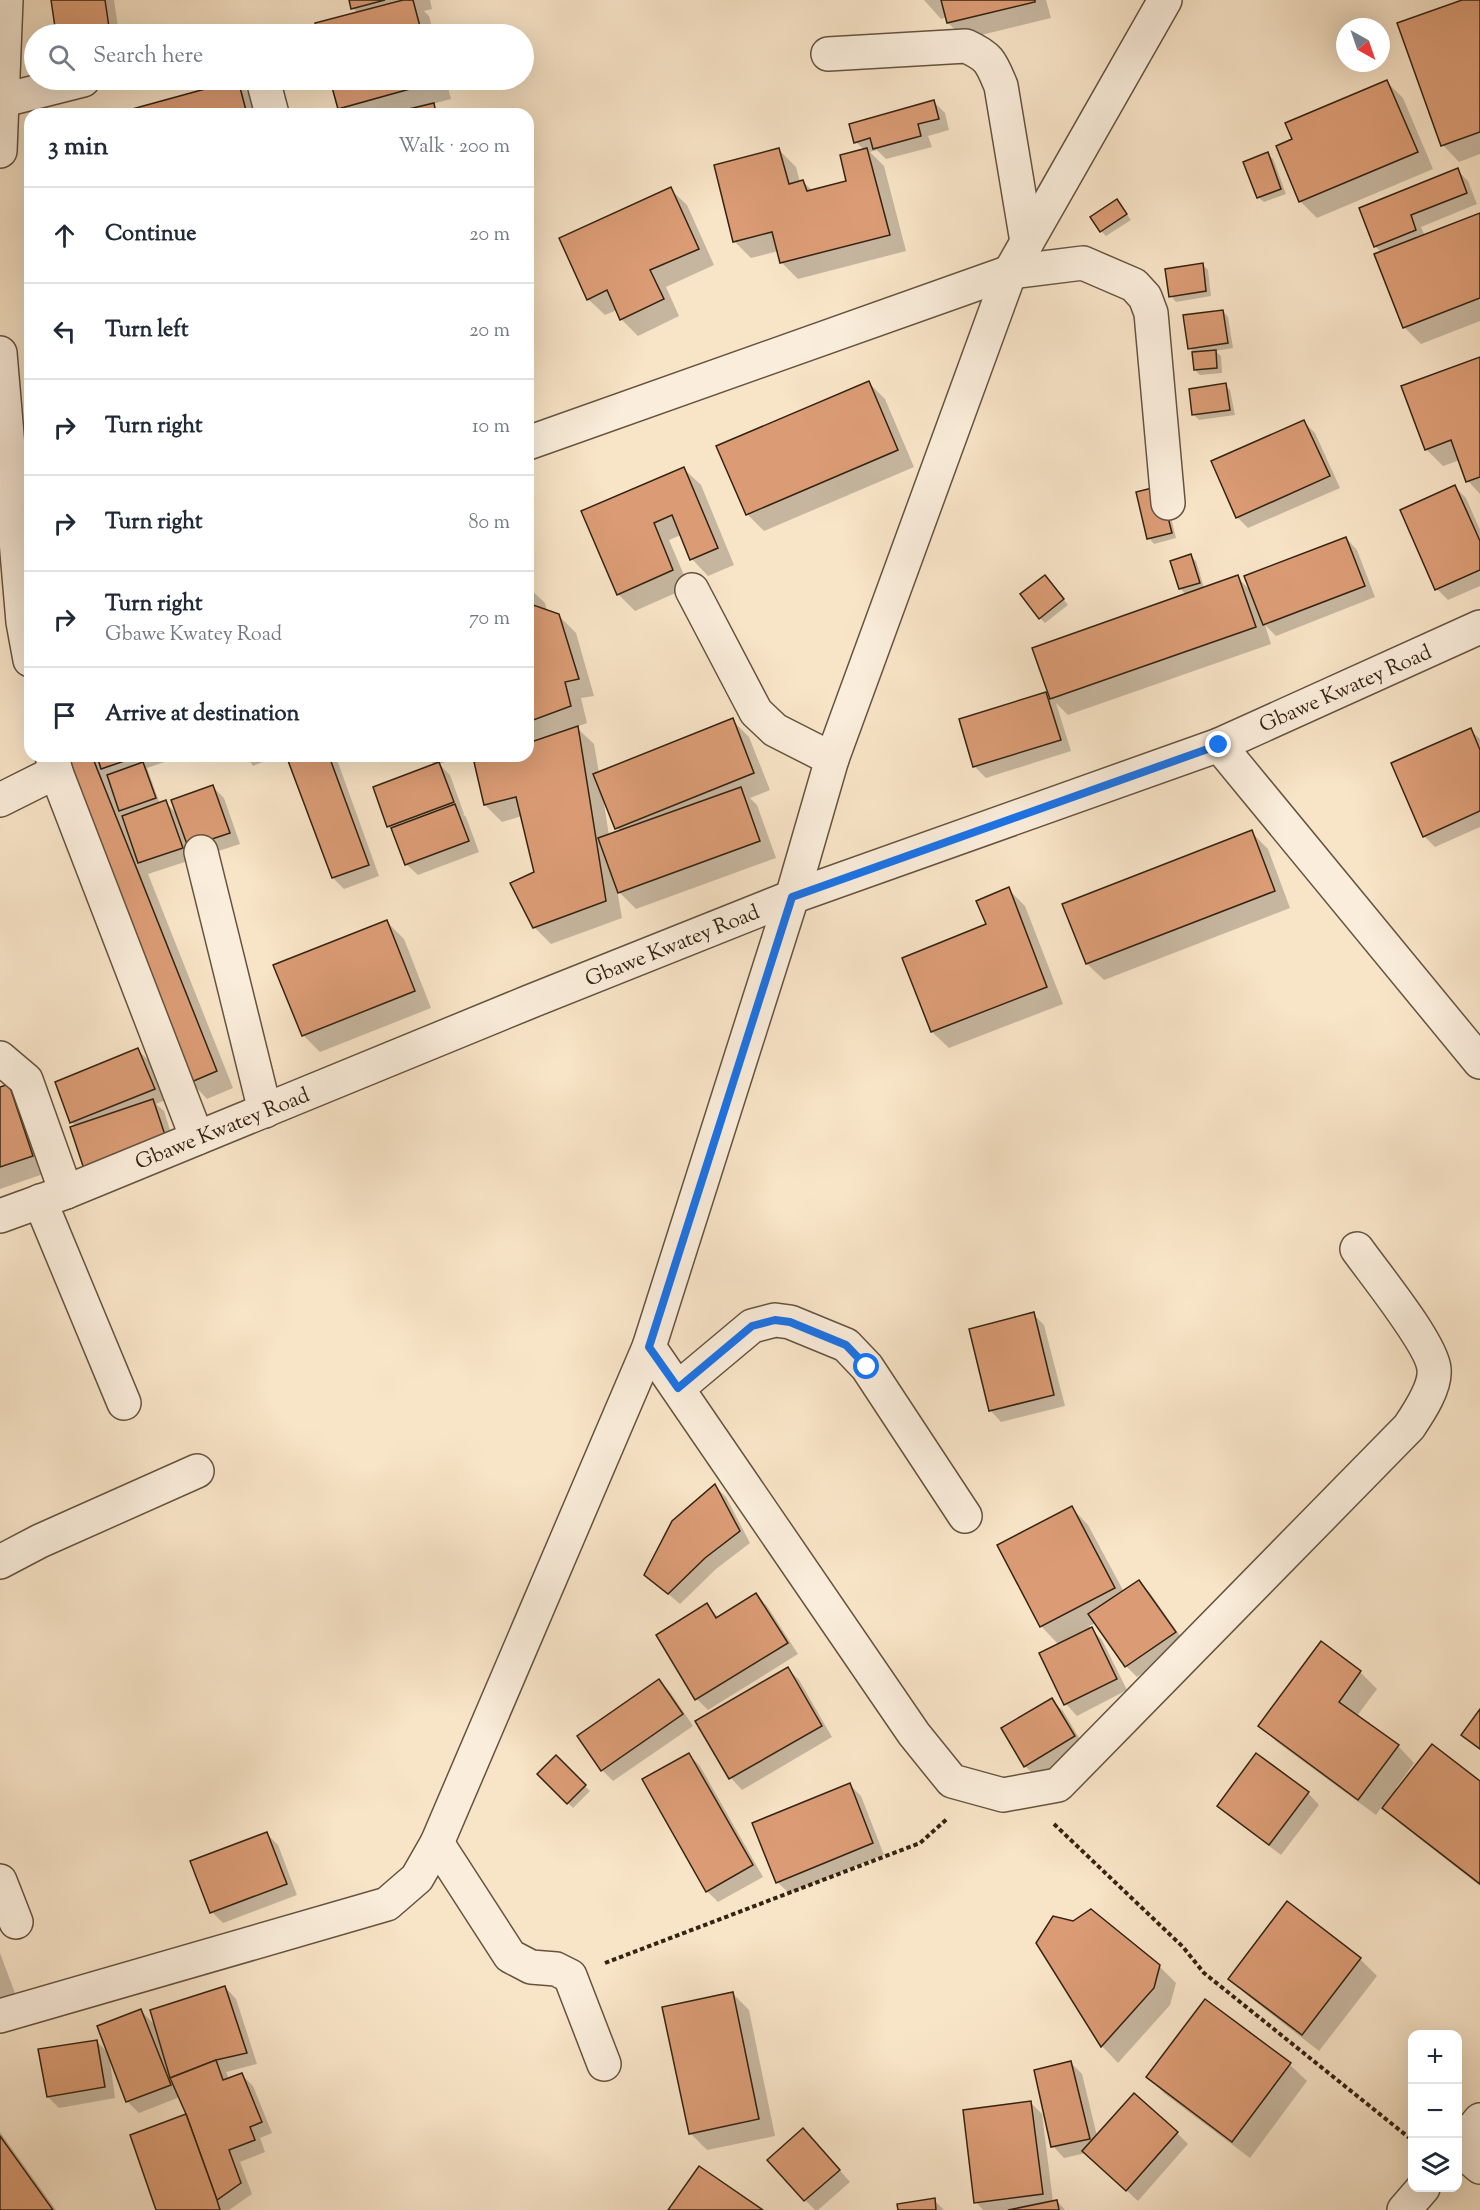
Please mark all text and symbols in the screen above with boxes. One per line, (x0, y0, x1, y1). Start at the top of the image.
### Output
north arrow (1336, 18, 1390, 72)
search box (24, 24, 534, 90)
icon: search (45, 41, 78, 74)
text: Search here (93, 41, 203, 73)
text: 3 min (48, 129, 108, 166)
text: Walk · 200 m (398, 133, 510, 162)
icon: ahead (48, 219, 81, 252)
text: Continue (105, 219, 196, 251)
text: 20 m (469, 221, 510, 250)
icon: left (48, 315, 81, 348)
text: Turn left (105, 315, 188, 347)
text: 20 m (469, 317, 510, 346)
icon: right (48, 411, 81, 444)
text: Turn right (105, 411, 202, 443)
text: 10 m (472, 413, 510, 442)
icon: right (48, 507, 81, 540)
text: Turn right (105, 507, 202, 539)
text: 80 m (469, 509, 510, 538)
text: Turn right (105, 589, 202, 621)
icon: right (48, 603, 81, 636)
text: 70 m (469, 605, 510, 634)
text: Gbawe Kwatey Road (105, 621, 282, 650)
street label: Gbawe Kwatey Road (1255, 638, 1437, 741)
icon: arrive (48, 699, 81, 732)
text: Arrive at destination (105, 699, 300, 731)
route end (1205, 731, 1231, 757)
street label: Gbawe Kwatey Road (581, 898, 765, 996)
street label: Gbawe Kwatey Road (131, 1081, 315, 1179)
route start (853, 1353, 879, 1379)
map controls (1408, 2030, 1462, 2192)
button: + (1408, 2030, 1462, 2084)
button: − (1408, 2084, 1462, 2138)
button: layers (1408, 2138, 1462, 2192)

